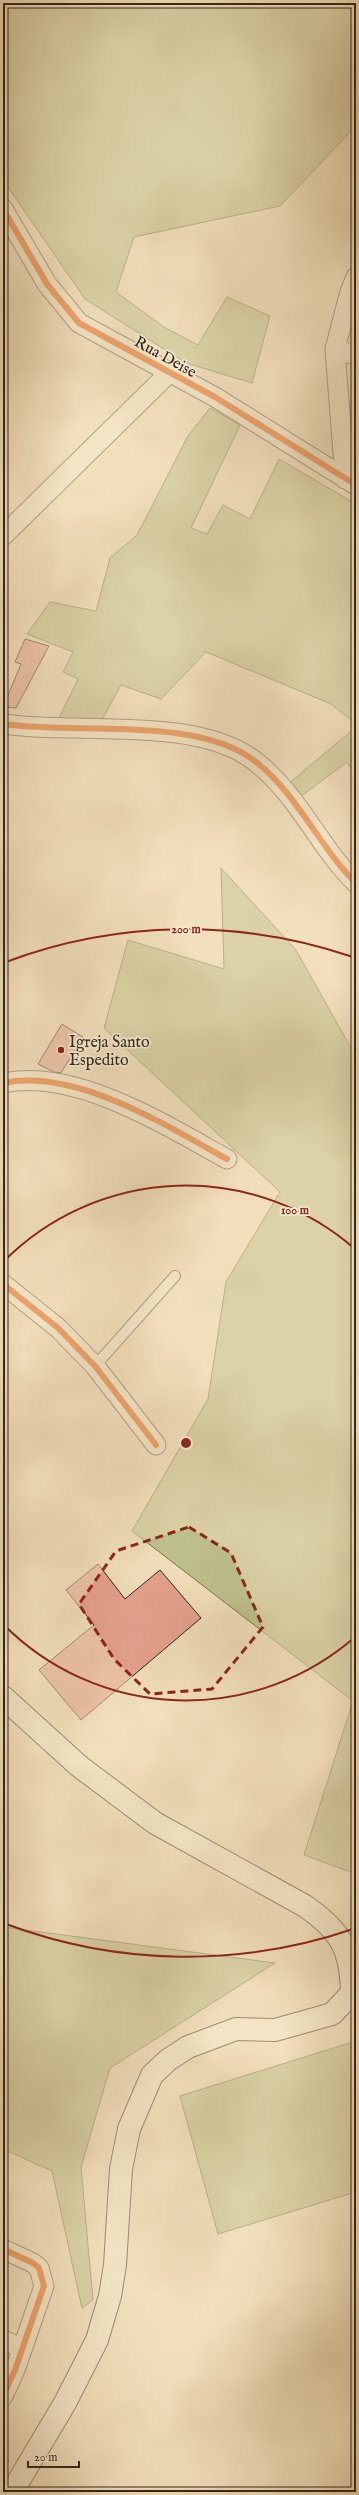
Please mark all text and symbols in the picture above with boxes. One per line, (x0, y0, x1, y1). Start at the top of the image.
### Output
street label: Rua Deise (130, 332, 200, 383)
text: 200 m (171, 922, 201, 937)
place label: Igreja Santo Espedito (69, 1033, 150, 1071)
marker: Igreja Santo Espedito (56, 1045, 66, 1055)
text: 100 m (281, 1203, 310, 1218)
centre of rings (179, 1436, 193, 1450)
scale bar (28, 2443, 79, 2469)
text: 20 m (34, 2450, 57, 2465)

